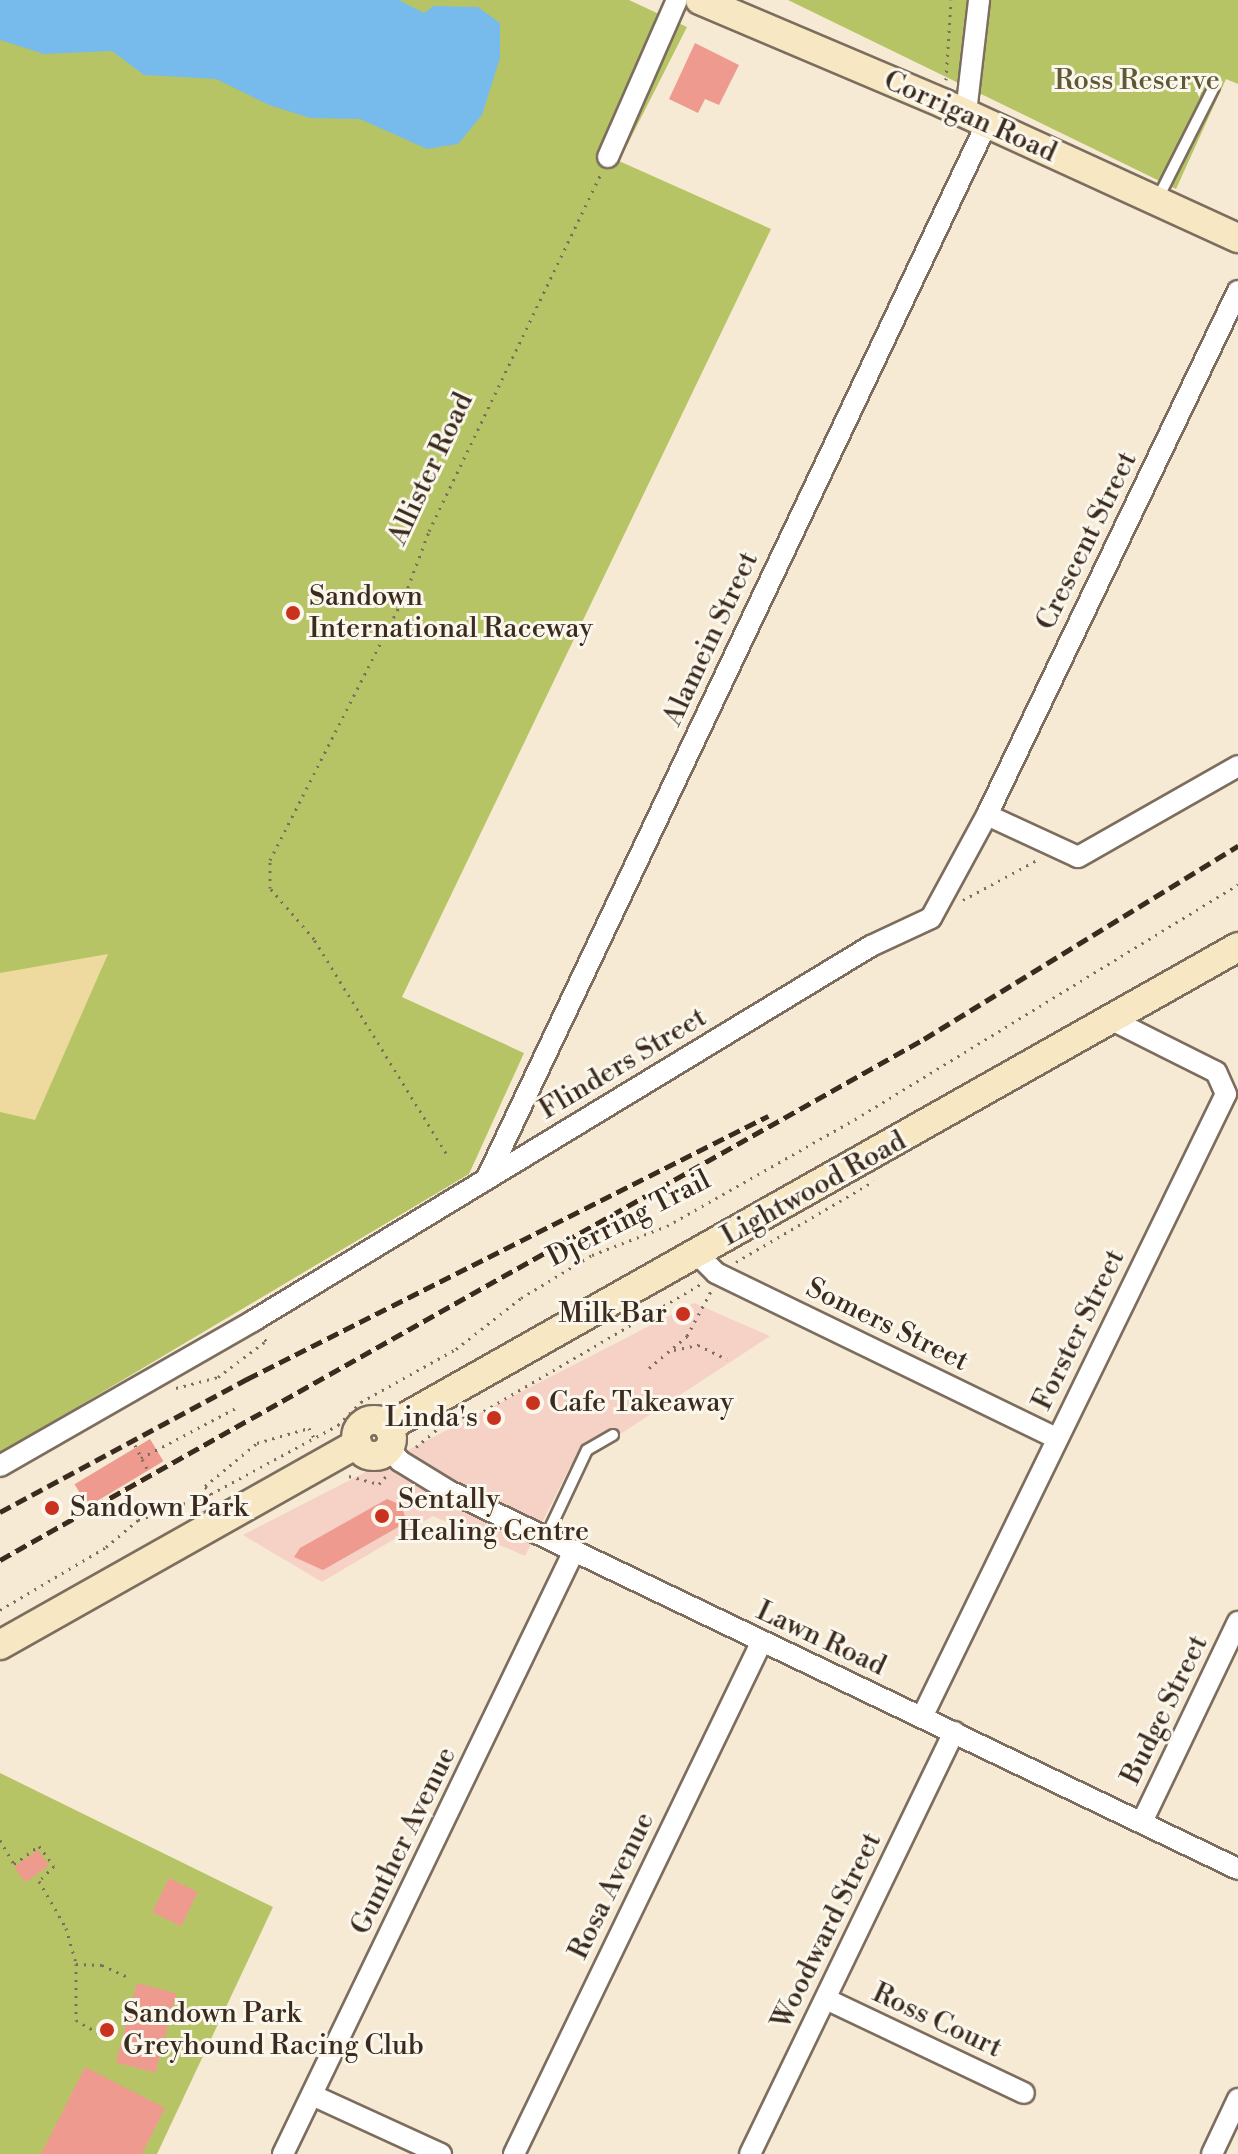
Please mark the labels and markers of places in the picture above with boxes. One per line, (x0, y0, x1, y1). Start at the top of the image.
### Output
place label: Sandown International Raceway (309, 580, 593, 646)
marker: Sandown International Raceway (284, 604, 302, 622)
place label: Milk Bar (558, 1297, 667, 1331)
marker: Milk Bar (674, 1305, 692, 1323)
place label: Cafe Takeaway (549, 1386, 734, 1420)
marker: Cafe Takeaway (524, 1394, 542, 1412)
place label: Linda's (385, 1401, 478, 1435)
marker: Linda's (485, 1409, 503, 1427)
place label: Sentally Healing Centre (398, 1483, 589, 1549)
place label: Sandown Park (70, 1491, 248, 1525)
marker: Sandown Park (41, 1497, 63, 1519)
marker: Sentally Healing Centre (373, 1507, 391, 1525)
place label: Sandown Park Greyhound Racing Club (123, 1997, 424, 2063)
marker: Sandown Park Greyhound Racing Club (98, 2021, 116, 2039)

